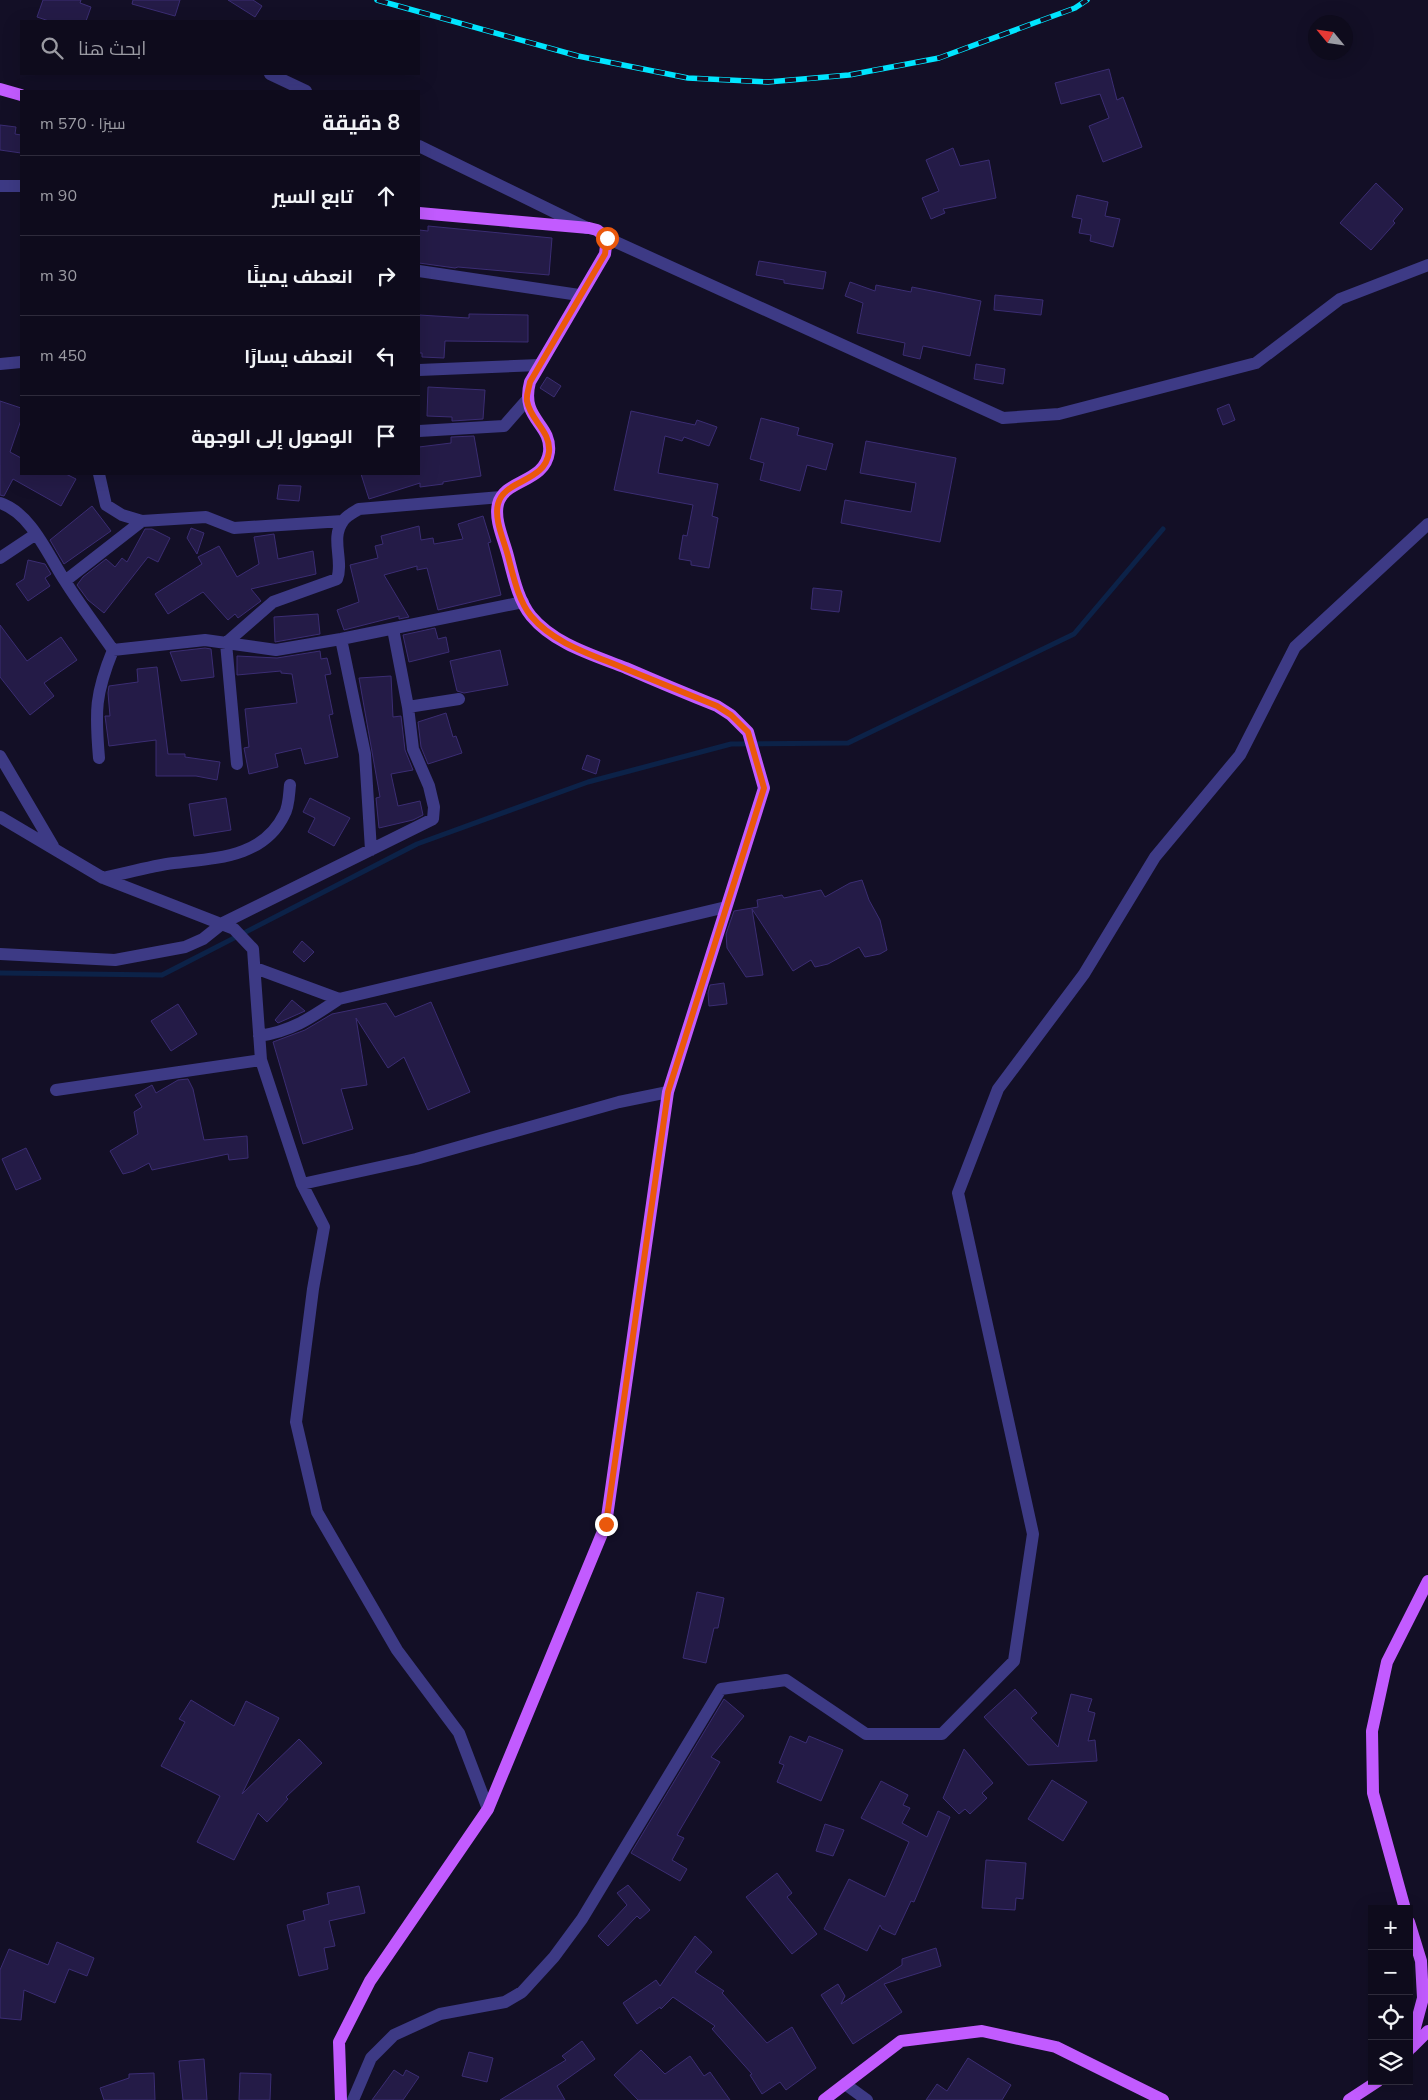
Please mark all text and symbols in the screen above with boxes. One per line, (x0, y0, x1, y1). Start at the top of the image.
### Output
north arrow (1308, 15, 1353, 60)
search box (20, 20, 420, 75)
icon: search (38, 34, 66, 62)
text: ابحث هنا (78, 36, 146, 62)
text: 8 دقيقة (322, 109, 400, 137)
text: سيرًا · 570 m (40, 113, 126, 135)
icon: ahead (372, 182, 400, 210)
text: تابع السير (272, 184, 353, 210)
text: 90 m (40, 185, 77, 207)
route start (596, 227, 619, 250)
icon: right (372, 262, 400, 290)
text: انعطف يمينًا (247, 264, 353, 290)
text: 30 m (40, 265, 77, 287)
icon: left (372, 342, 400, 370)
text: انعطف يسارًا (244, 344, 353, 370)
text: 450 m (40, 345, 87, 367)
icon: arrive (372, 422, 400, 450)
text: الوصول إلى الوجهة (191, 424, 353, 450)
route end (595, 1513, 618, 1536)
map controls (1368, 1905, 1413, 2085)
button: + (1368, 1905, 1413, 1950)
button: − (1368, 1950, 1413, 1995)
button: locate (1368, 1995, 1413, 2040)
button: layers (1368, 2040, 1413, 2085)

